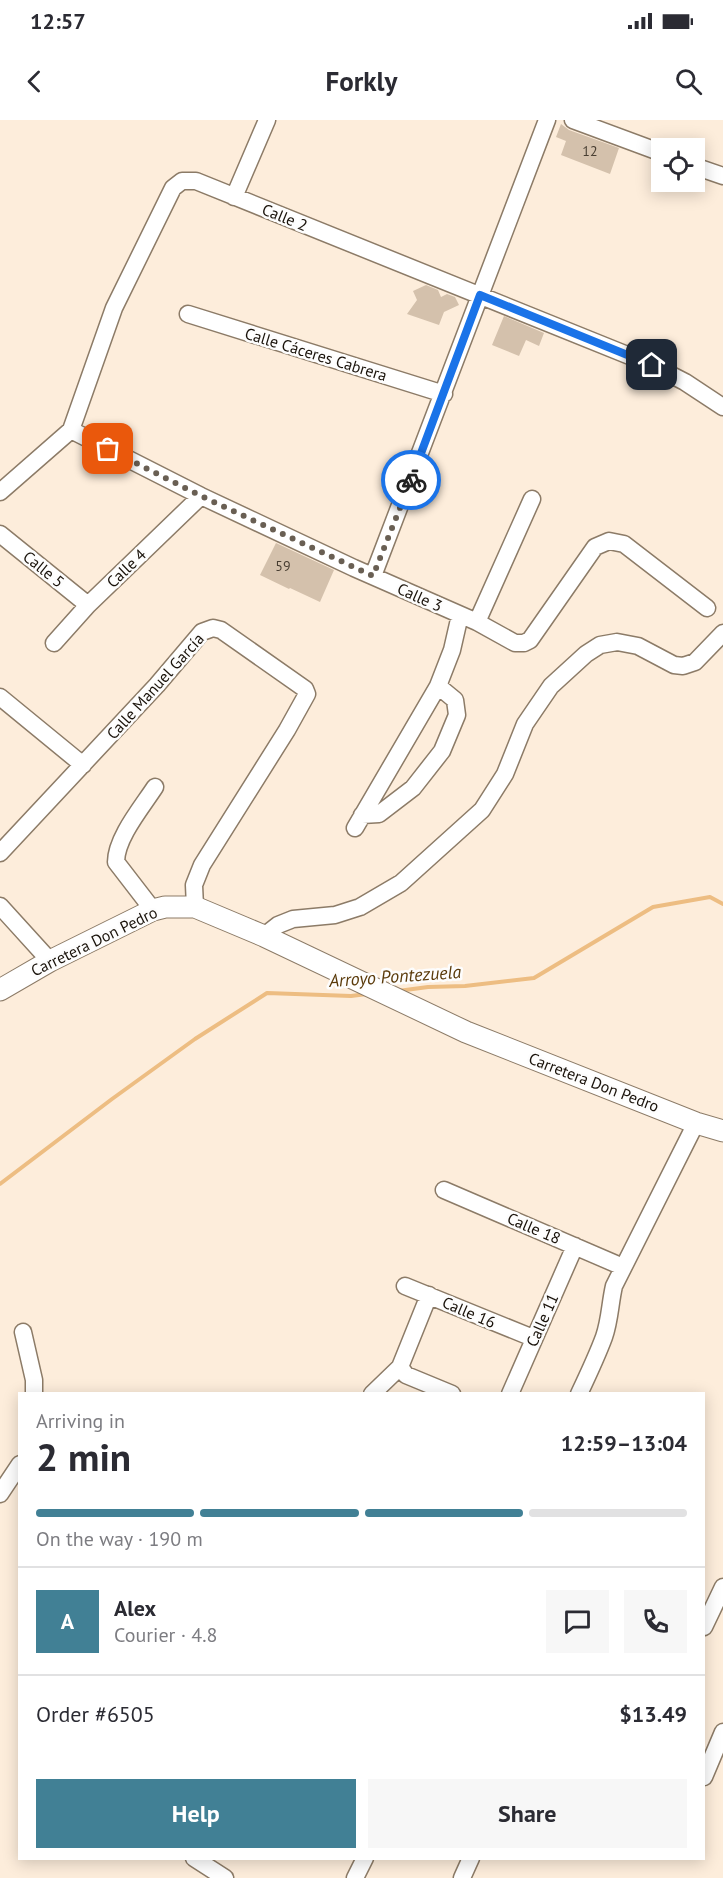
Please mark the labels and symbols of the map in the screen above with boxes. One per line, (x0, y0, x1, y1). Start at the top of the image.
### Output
house number: 12 (582, 142, 598, 160)
street label: Calle 2 (259, 199, 311, 235)
street label: Calle Cáceres Cabrera (243, 323, 389, 385)
pin (626, 339, 677, 390)
pin (82, 423, 133, 474)
courier (381, 450, 441, 510)
street label: Calle 4 (102, 544, 150, 592)
street label: Calle 5 (19, 546, 69, 592)
house number: 59 (275, 557, 291, 575)
street label: Calle 3 (394, 578, 446, 616)
street label: Calle Manuel García (102, 629, 208, 743)
street label: Carretera Don Pedro (28, 902, 160, 980)
water label: Arroyo Pontezuela (327, 960, 462, 992)
street label: Carretera Don Pedro (526, 1048, 662, 1116)
street label: Calle 18 (504, 1208, 564, 1248)
street label: Calle 11 (521, 1290, 563, 1350)
street label: Calle 16 (439, 1292, 499, 1332)

